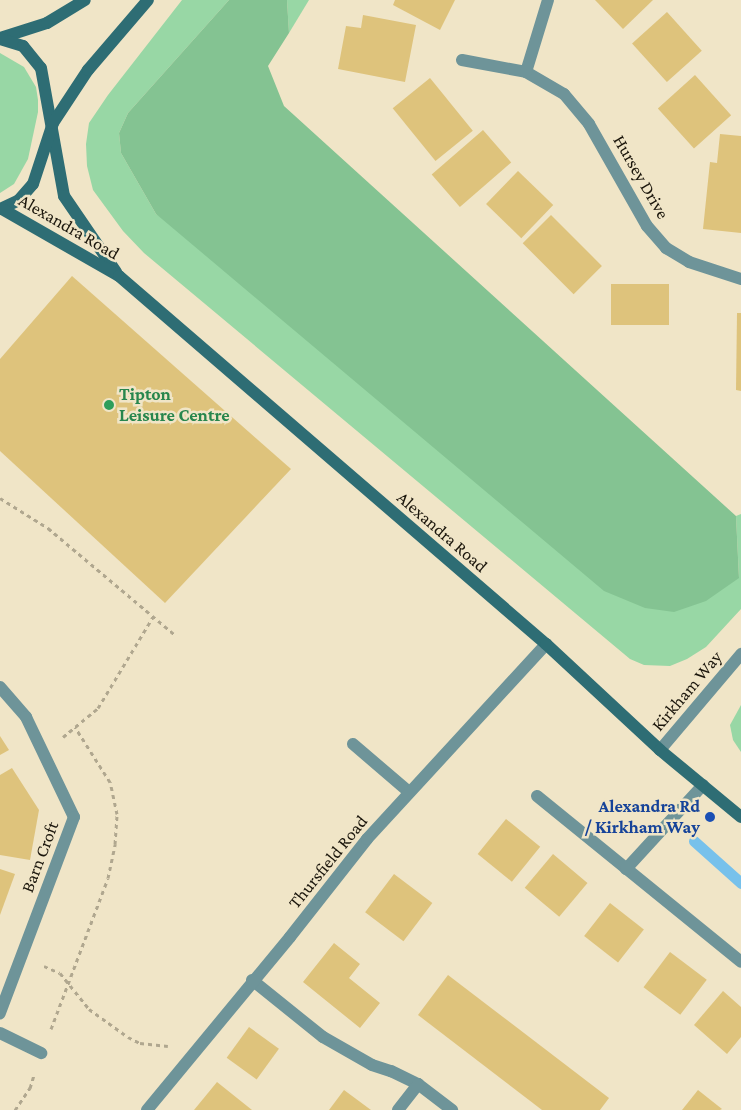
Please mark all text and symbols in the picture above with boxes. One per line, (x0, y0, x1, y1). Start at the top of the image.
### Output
street label: Hursey Drive (608, 131, 674, 223)
street label: Alexandra Road (15, 189, 123, 265)
place label: Tipton Leisure Centre (119, 384, 230, 426)
marker: Tipton Leisure Centre (103, 399, 115, 411)
street label: Alexandra Road (392, 487, 492, 577)
street label: Kirkham Way (647, 647, 727, 735)
place label: Alexandra Rd / Kirkham Way (584, 796, 700, 839)
street label: Thursfield Road (284, 811, 372, 913)
marker: Alexandra Rd / Kirkham Way (704, 811, 716, 823)
street label: Barn Croft (17, 818, 63, 896)

